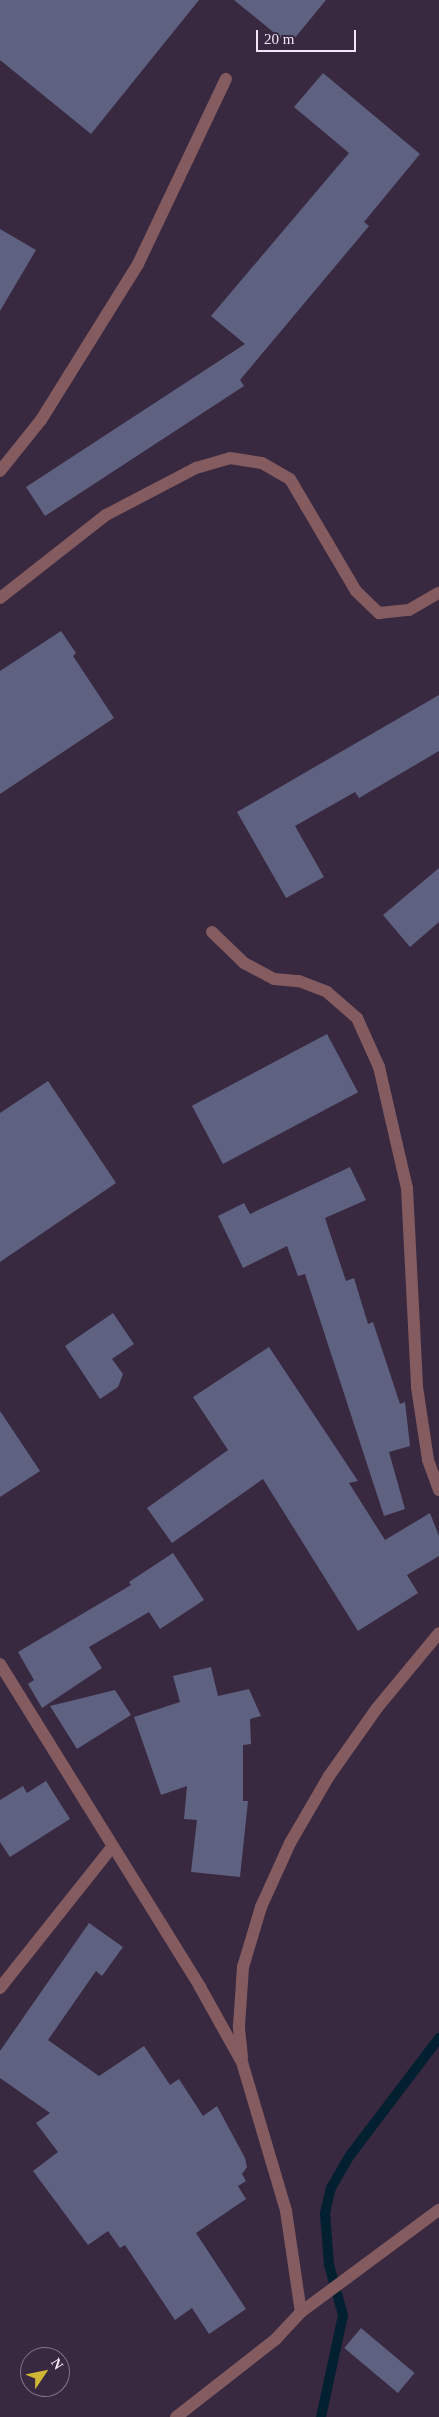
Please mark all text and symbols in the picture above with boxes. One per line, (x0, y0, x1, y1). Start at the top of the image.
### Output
scale bar (259, 20, 359, 52)
text: 20 m (264, 31, 294, 47)
north arrow (20, 2347, 70, 2397)
text: N (48, 2356, 66, 2372)

